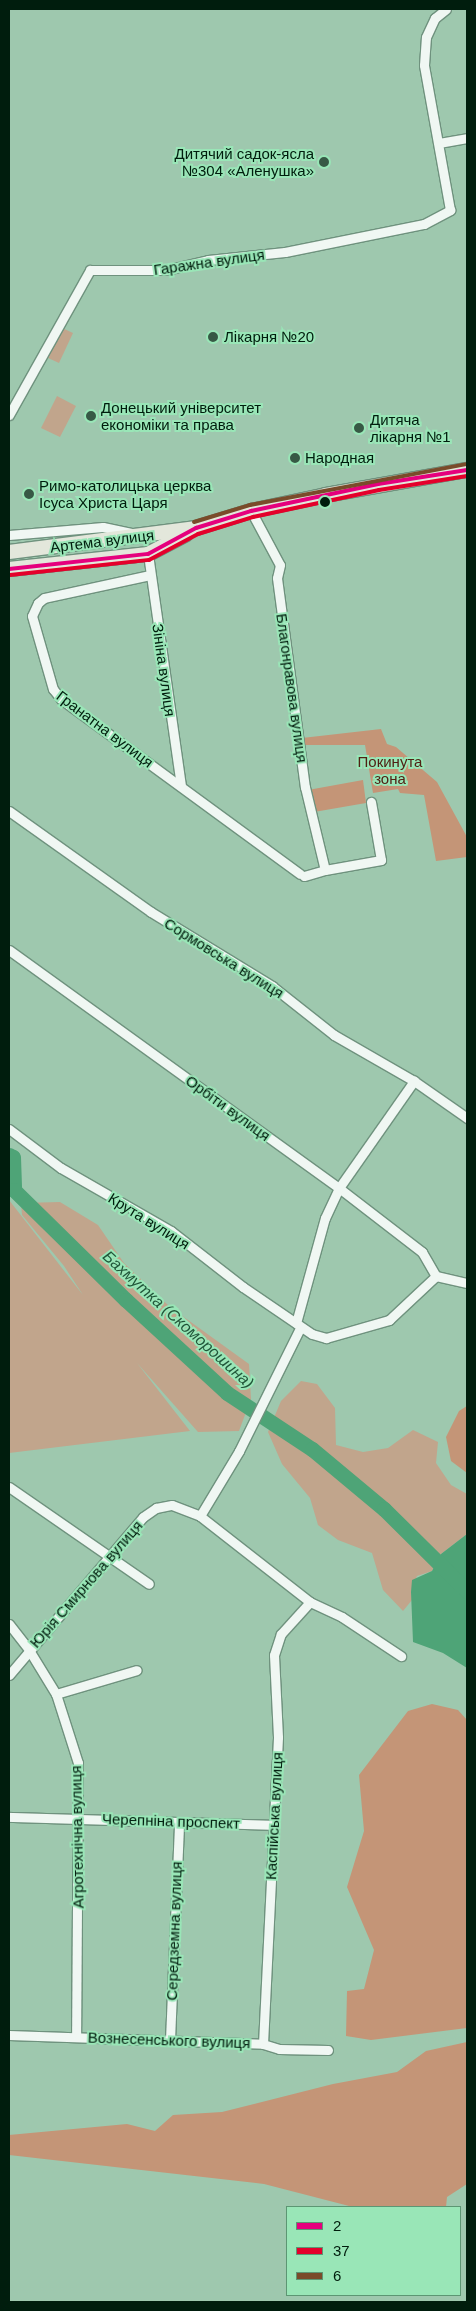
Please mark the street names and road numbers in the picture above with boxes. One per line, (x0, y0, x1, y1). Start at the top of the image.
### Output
street label: Гаражна вулиця (152, 245, 266, 279)
street label: Артема вулиця (49, 526, 155, 556)
street label: Благонравова вулиця (273, 612, 311, 764)
street label: Зініна вулиця (149, 622, 179, 718)
street label: Гранатна вулиця (53, 687, 157, 771)
street label: Сормовська вулиця (161, 914, 287, 1002)
street label: Орбіти вулиця (182, 1071, 274, 1145)
street label: Крута вулиця (105, 1189, 193, 1253)
street label: Юрія Смирнова вулиця (26, 1517, 146, 1651)
street label: Каспійська вулиця (262, 1752, 286, 1880)
street label: Агротехнічна вулиця (67, 1765, 87, 1909)
street label: Черепніна проспект (102, 1810, 240, 1832)
street label: Середземна вулиця (163, 1861, 185, 2001)
street label: Вознесенського вулиця (87, 2028, 251, 2052)

